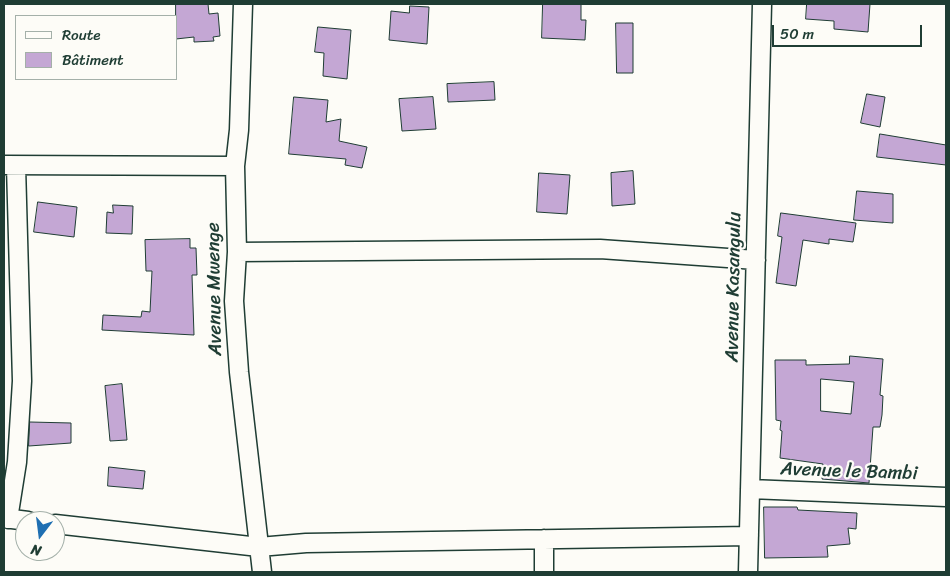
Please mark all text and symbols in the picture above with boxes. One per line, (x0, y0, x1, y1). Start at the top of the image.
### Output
legend (15, 15, 178, 80)
scale bar (775, 15, 925, 47)
text: 50 m (780, 21, 814, 47)
text: Route (62, 22, 101, 48)
text: Bâtiment (62, 47, 124, 73)
street label: Avenue Kasangulu (721, 212, 747, 362)
street label: Avenue Mwenge (202, 222, 228, 356)
street label: Avenue le Bambi (780, 458, 918, 486)
north arrow (15, 511, 65, 561)
text: N (28, 537, 44, 563)

